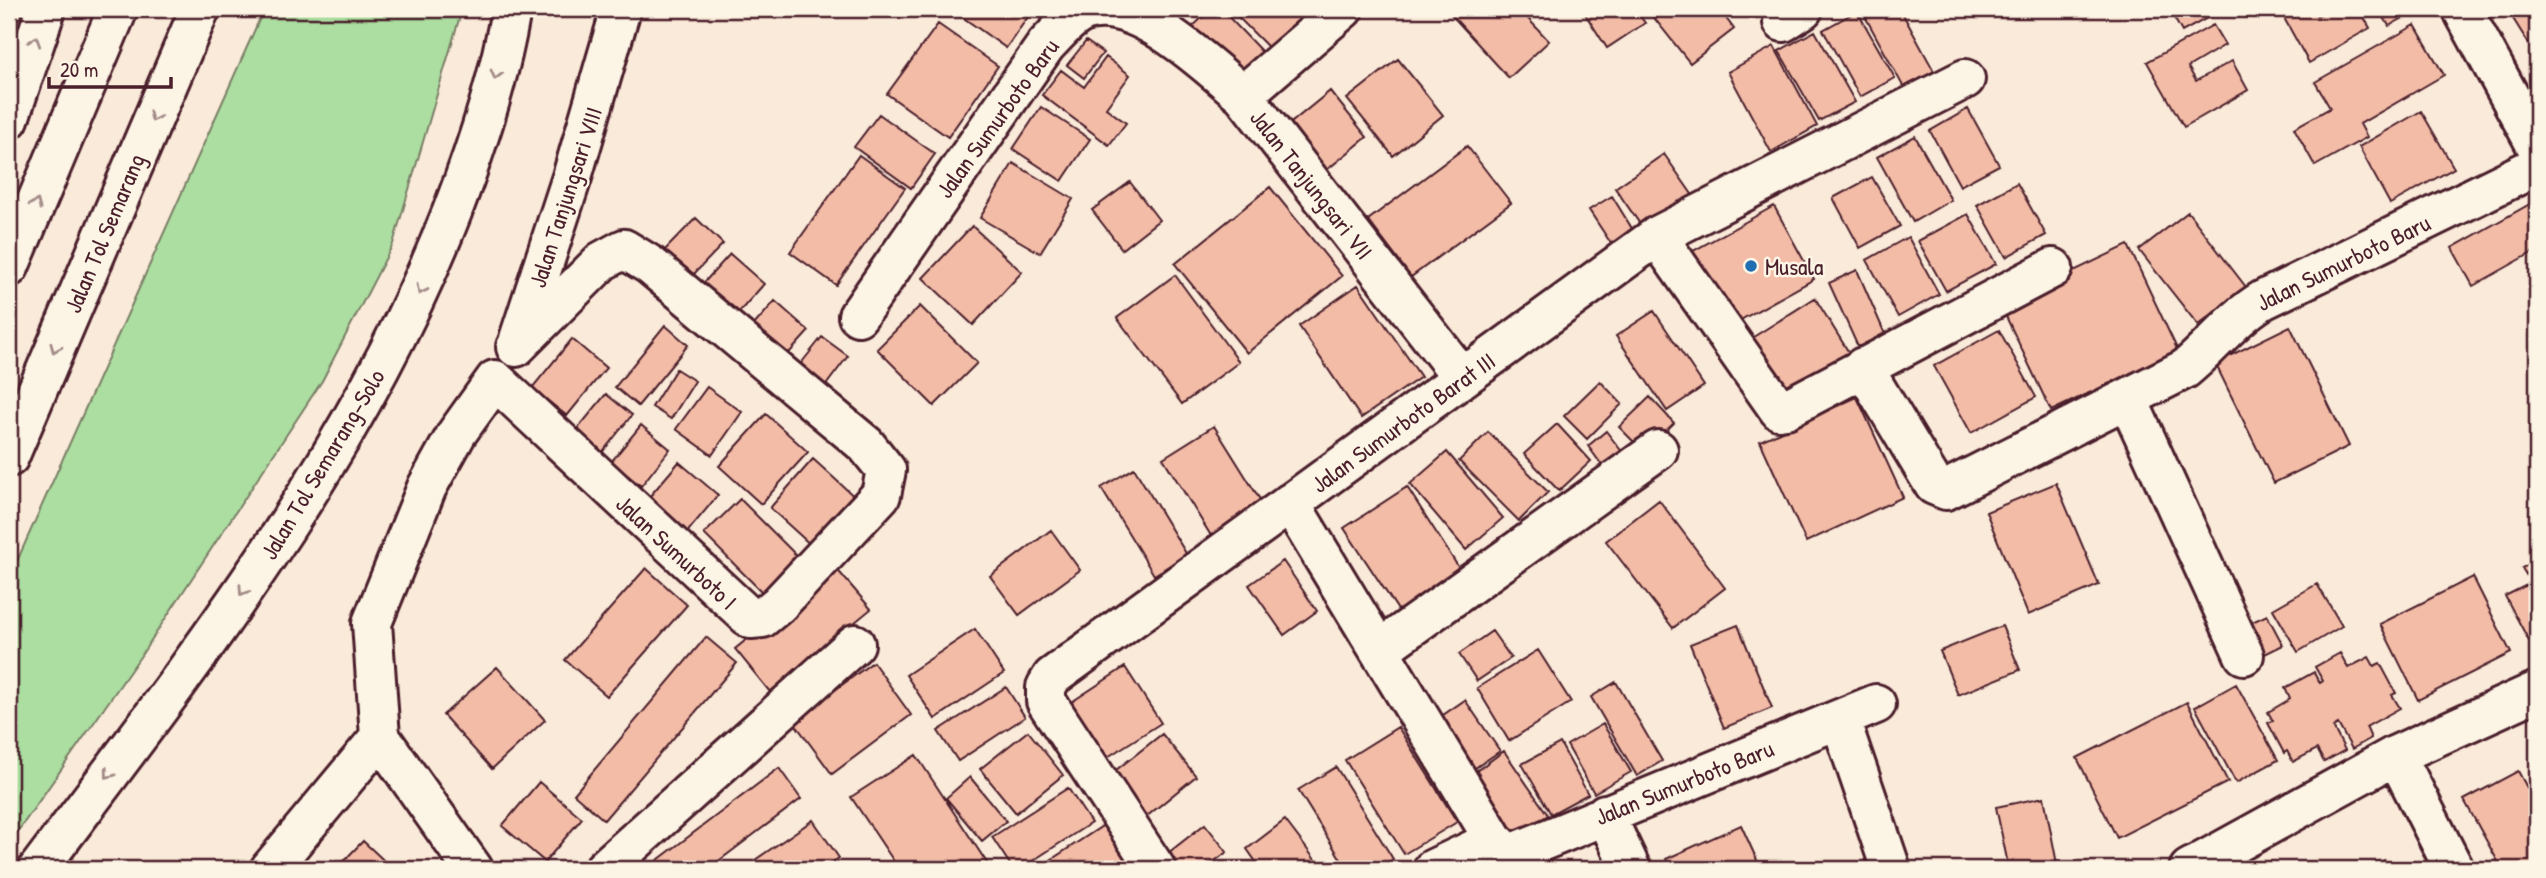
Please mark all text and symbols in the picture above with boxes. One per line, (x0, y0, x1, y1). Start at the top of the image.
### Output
street label: Jalan Sumurboto Baru (928, 32, 1066, 204)
one-way arrow (27, 35, 41, 47)
scale bar (49, 46, 172, 90)
text: 20 m (60, 55, 98, 84)
one-way arrow (489, 69, 504, 81)
street label: Jalan Tanjungsari VII (1243, 102, 1381, 266)
street label: Jalan Tanjungsari VIII (521, 103, 609, 291)
one-way arrow (148, 109, 162, 122)
street label: Jalan Tol Semarang (56, 149, 152, 317)
one-way arrow (27, 198, 41, 210)
street label: Jalan Sumurboto Baru (2251, 206, 2436, 318)
place label: Musala (1765, 250, 1823, 282)
marker: Musala (1743, 258, 1759, 274)
one-way arrow (415, 283, 429, 295)
one-way arrow (49, 341, 63, 354)
street label: Jalan Sumurboto Barat III (1305, 344, 1501, 500)
street label: Jalan Tol Semarang–Solo (253, 363, 392, 565)
street label: Jalan Sumurboto I (609, 487, 745, 617)
one-way arrow (239, 583, 252, 596)
street label: Jalan Sumurboto Baru (1590, 731, 1778, 832)
one-way arrow (105, 767, 118, 779)

